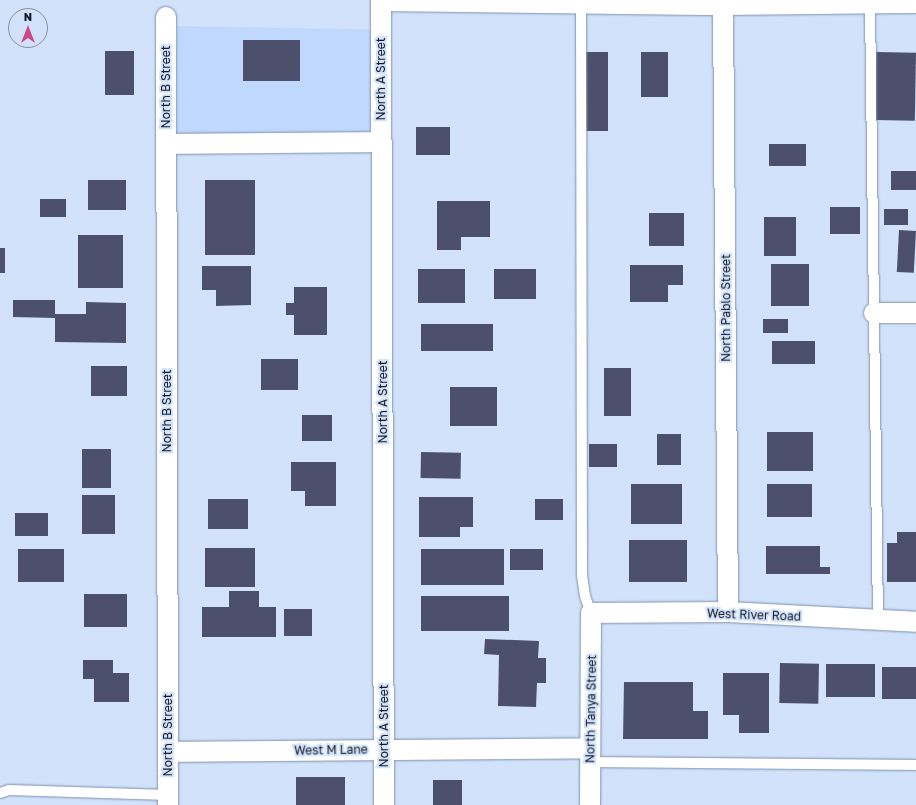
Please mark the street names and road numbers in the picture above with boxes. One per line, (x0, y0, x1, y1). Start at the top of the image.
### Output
street label: North A Street (374, 38, 388, 120)
street label: North B Street (159, 46, 173, 128)
street label: North Pablo Street (719, 254, 733, 362)
street label: North A Street (376, 361, 390, 443)
street label: North B Street (160, 370, 174, 452)
street label: West River Road (707, 606, 801, 624)
street label: North Tanya Street (583, 655, 599, 763)
street label: North A Street (377, 685, 391, 767)
street label: North B Street (161, 694, 175, 776)
street label: West M Lane (294, 742, 368, 758)

